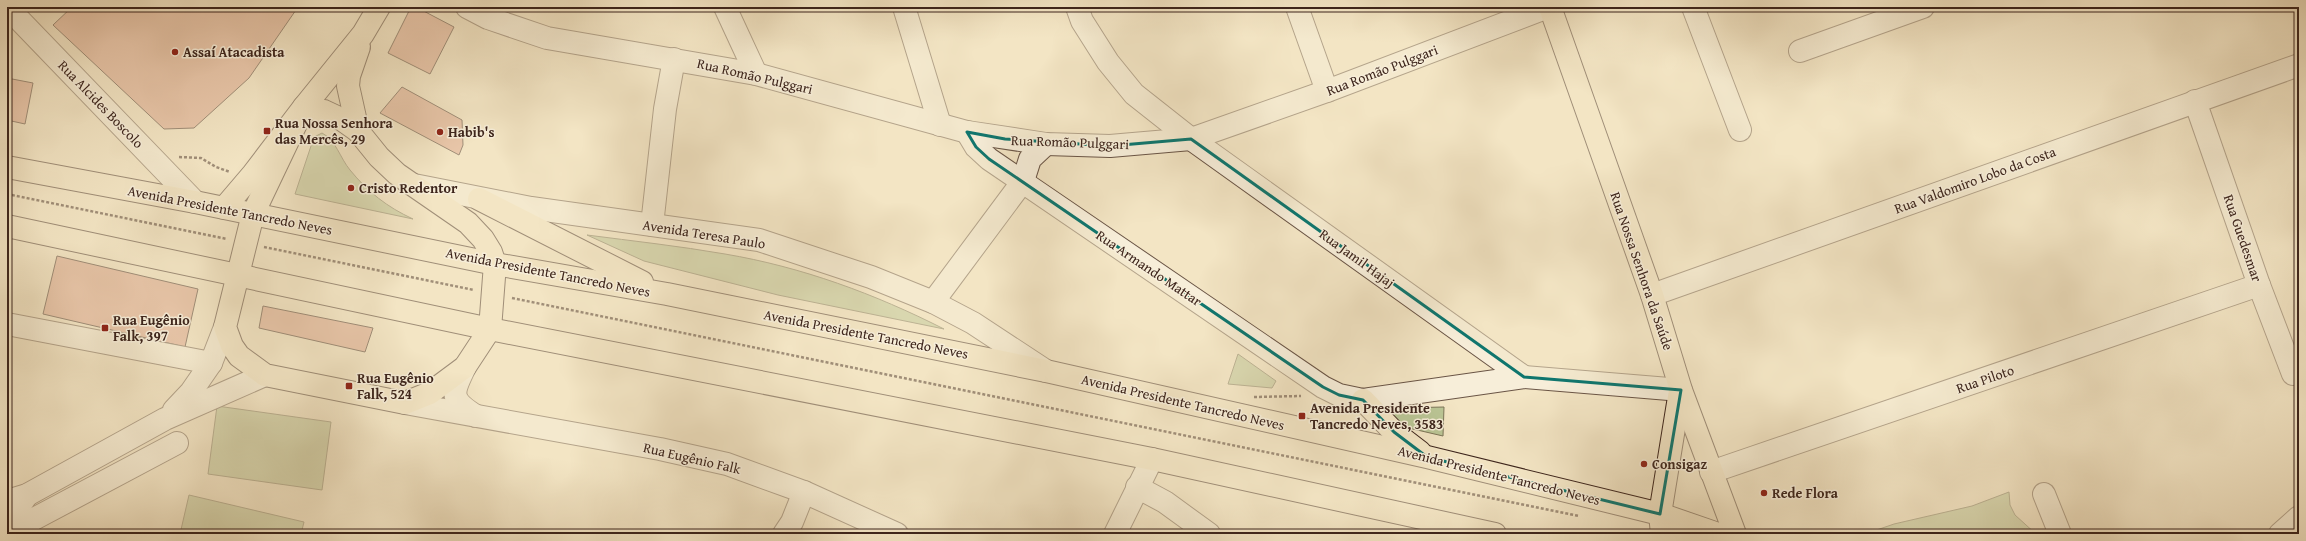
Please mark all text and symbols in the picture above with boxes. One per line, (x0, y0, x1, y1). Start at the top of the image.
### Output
street label: Rua Romão Pulggari (1323, 39, 1441, 100)
place label: Assaí Atacadista (183, 42, 285, 62)
marker: Assaí Atacadista (170, 47, 180, 57)
street label: Rua Romão Pulggari (695, 53, 815, 99)
street label: Rua Alcides Boscolo (54, 55, 148, 153)
place label: Rua Nossa Senhora das Mercês, 29 (275, 113, 394, 149)
place label: Habib's (448, 122, 494, 142)
marker: Rua Nossa Senhora das Mercês, 29 (262, 126, 272, 136)
marker: Habib's (435, 127, 445, 137)
street label: Rua Romão Pulggari (1011, 130, 1129, 154)
street label: Rua Valdomiro Lobo da Costa (1891, 141, 2059, 219)
place label: Cristo Redentor (359, 178, 458, 198)
street label: Avenida Presidente Tancredo Neves (126, 180, 334, 240)
marker: Cristo Redentor (346, 183, 356, 193)
street label: Rua Nossa Senhora da Saúde (1605, 189, 1679, 353)
street label: Rua Guedesmar (2219, 192, 2267, 285)
street label: Avenida Teresa Paulo (641, 214, 767, 254)
street label: Rua Jamil Hajaj (1315, 224, 1399, 292)
street label: Rua Armando Mattar (1092, 225, 1206, 311)
street label: Avenida Presidente Tancredo Neves (444, 242, 652, 302)
street label: Avenida Presidente Tancredo Neves (762, 304, 970, 364)
place label: Rua Eugênio Falk, 397 (113, 310, 190, 346)
marker: Rua Eugênio Falk, 397 (100, 323, 110, 333)
street label: Rua Piloto (1953, 360, 2017, 398)
place label: Rua Eugênio Falk, 524 (357, 368, 434, 404)
street label: Avenida Presidente Tancredo Neves (1079, 369, 1287, 435)
marker: Rua Eugênio Falk, 524 (344, 381, 354, 391)
place label: Avenida Presidente Tancredo Neves, 3583 (1310, 398, 1443, 434)
marker: Avenida Presidente Tancredo Neves, 3583 (1297, 411, 1307, 421)
street label: Rua Eugênio Falk (641, 437, 744, 479)
street label: Avenida Presidente Tancredo Neves (1396, 440, 1602, 510)
place label: Consigaz (1652, 454, 1708, 474)
marker: Consigaz (1639, 459, 1649, 469)
place label: Rede Flora (1772, 483, 1839, 503)
marker: Rede Flora (1759, 488, 1769, 498)

